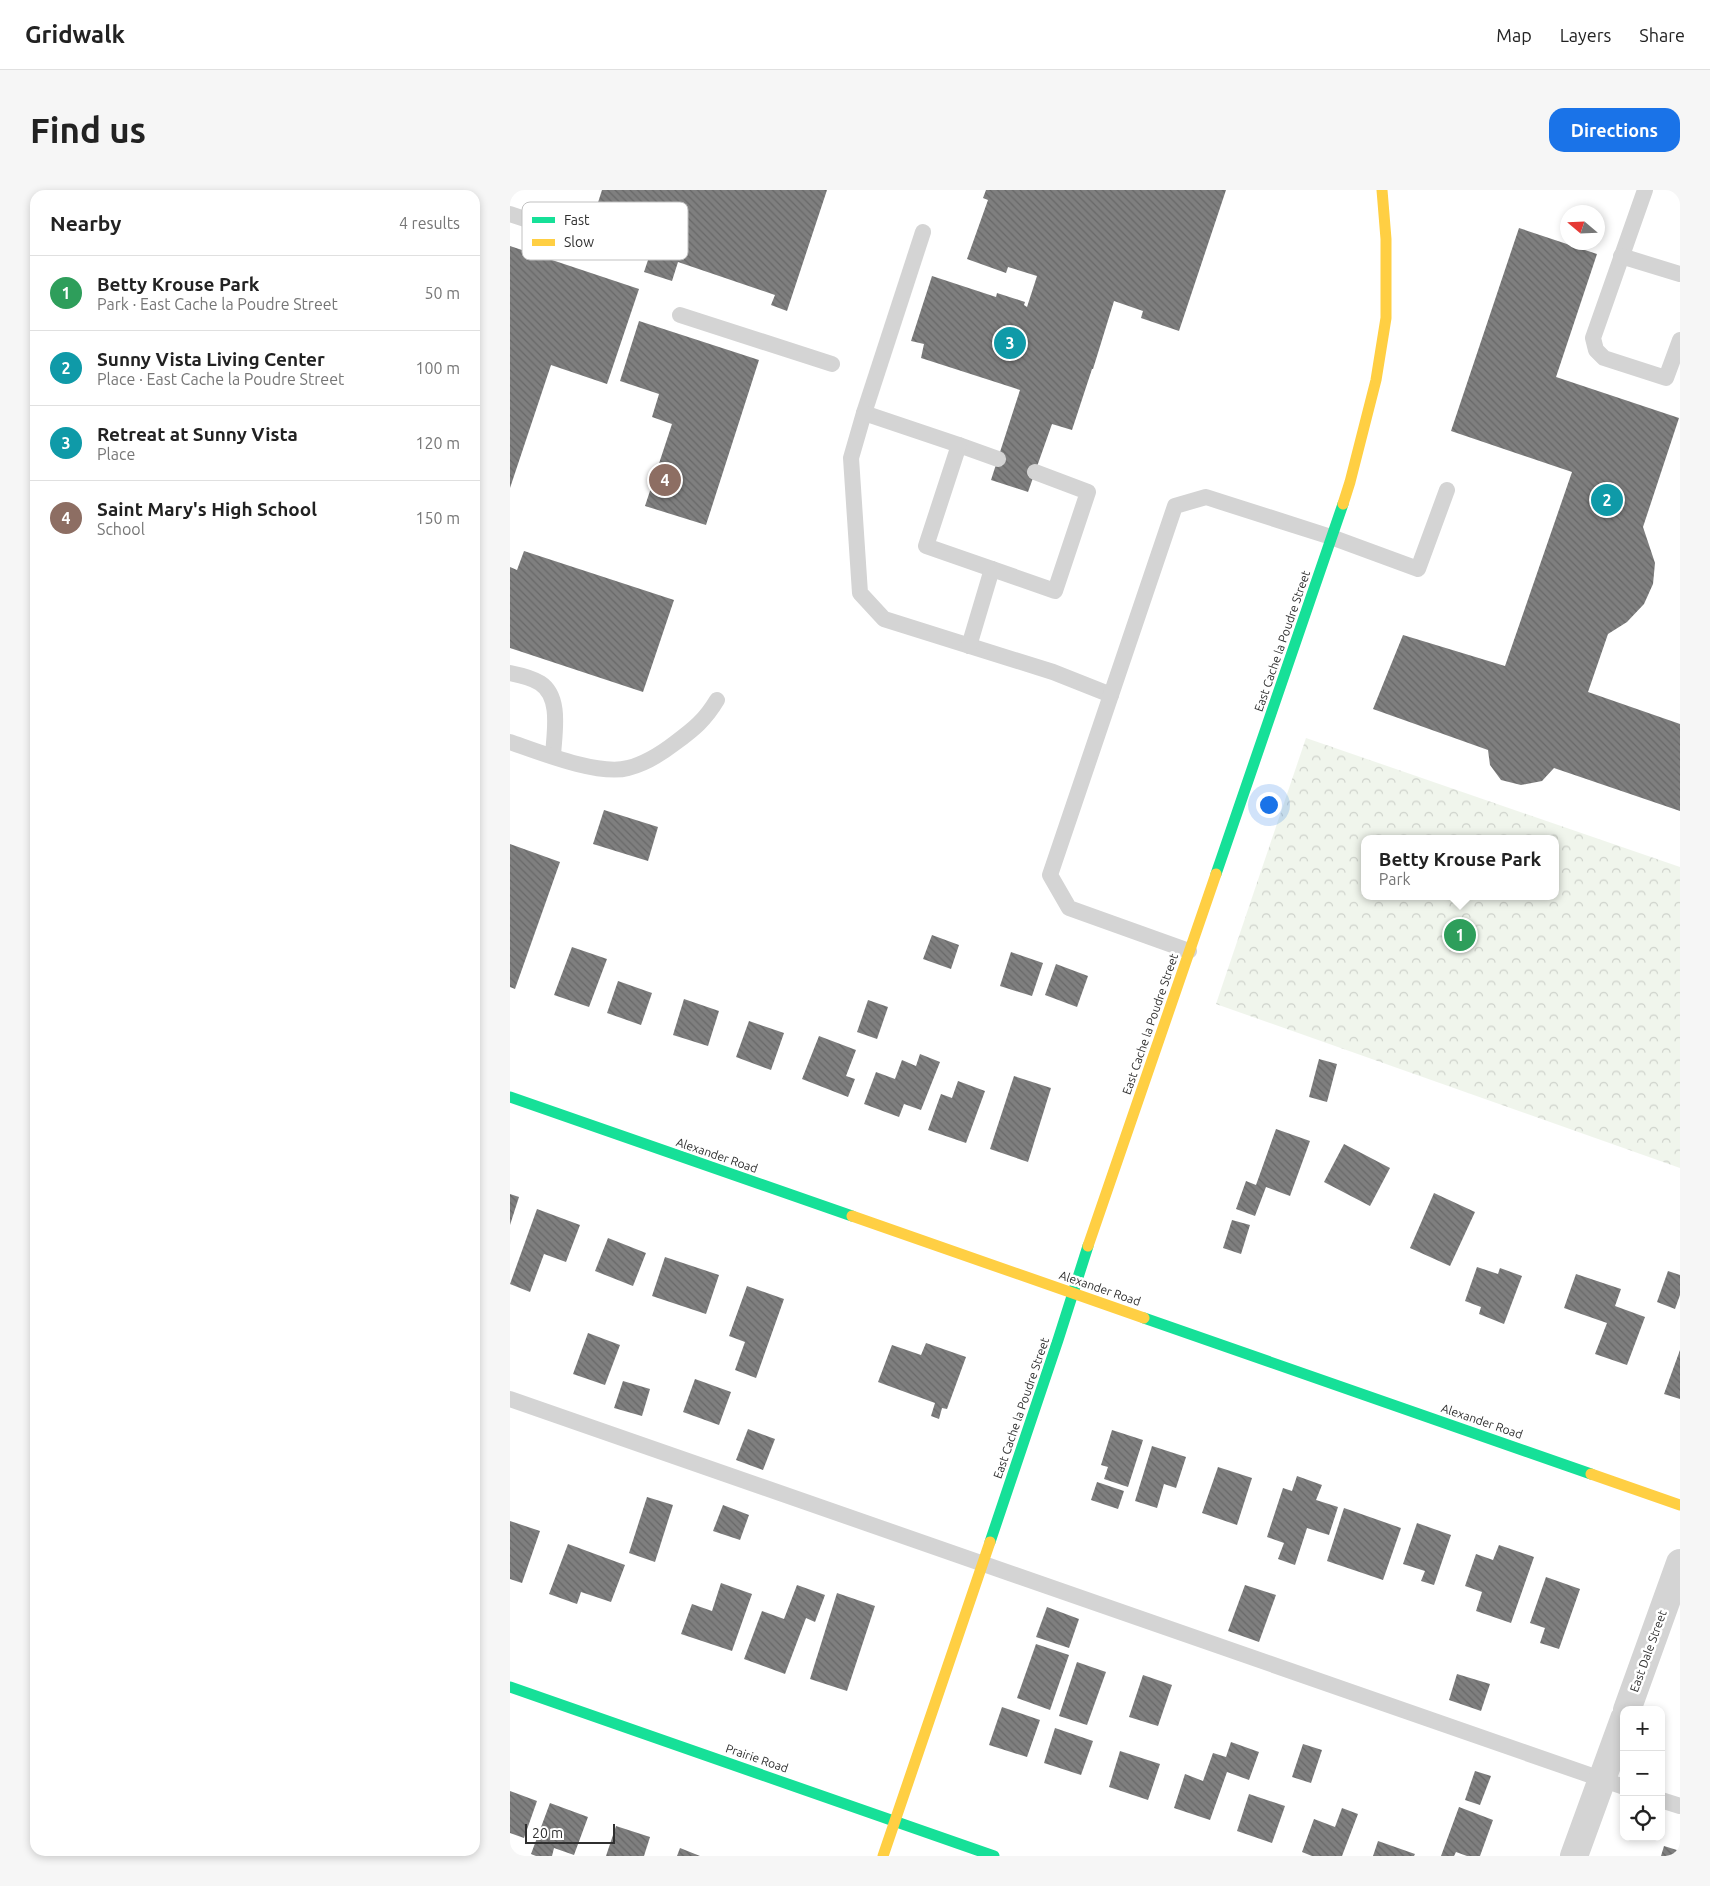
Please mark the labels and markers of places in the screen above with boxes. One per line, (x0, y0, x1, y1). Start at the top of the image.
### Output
pin: 3 (994, 324, 1026, 362)
pin: 4 (649, 461, 681, 499)
pin: 2 (1591, 481, 1623, 519)
pin: 1 (1444, 916, 1476, 954)

